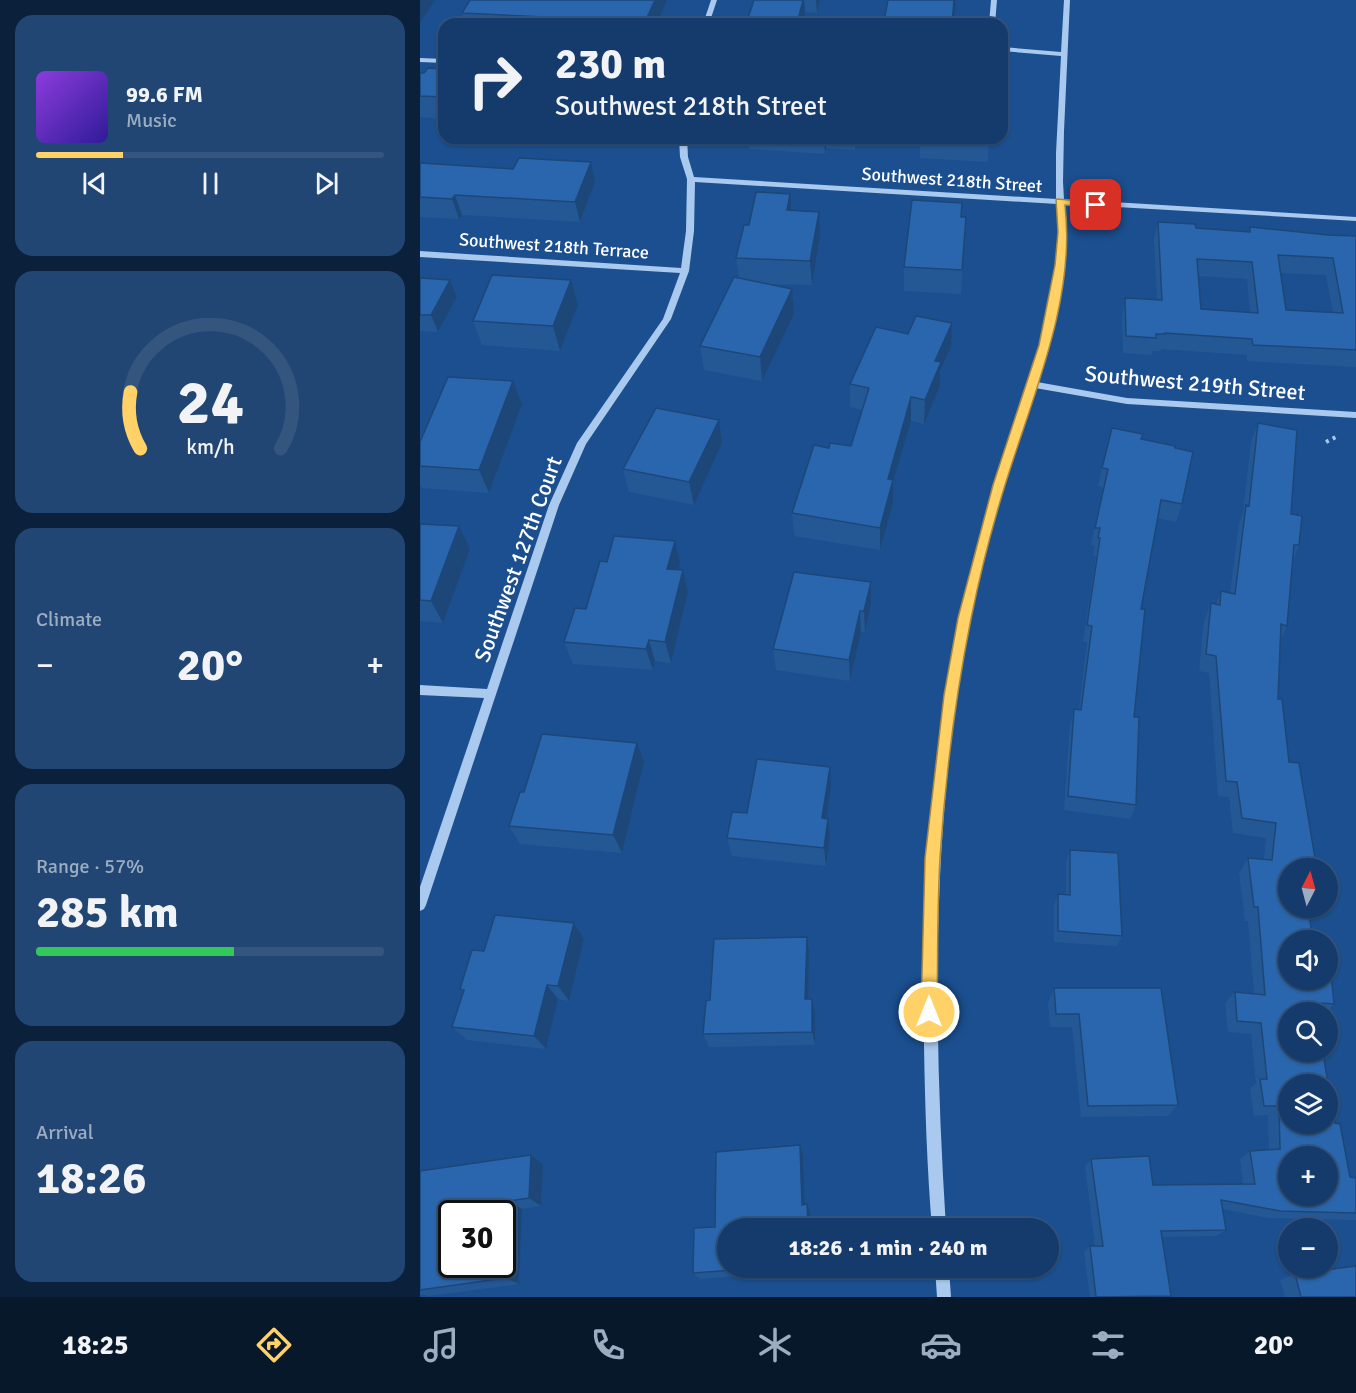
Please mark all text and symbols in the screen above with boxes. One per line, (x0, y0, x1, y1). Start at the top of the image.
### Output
text: 230 m (555, 39, 666, 90)
icon: right (456, 42, 534, 120)
text: 99.6 FM (126, 81, 203, 108)
text: Southwest 218th Street (555, 90, 827, 123)
text: Music (126, 108, 177, 133)
street label: Southwest 218th Street (861, 163, 1043, 197)
icon: previous (78, 167, 111, 200)
icon: pause (194, 167, 227, 200)
icon: next (310, 167, 343, 200)
pin (1070, 179, 1121, 230)
icon: arrive (1079, 188, 1112, 221)
street label: Southwest 218th Terrace (458, 228, 650, 264)
street label: Southwest 219th Street (1084, 360, 1307, 406)
text: 24 (176, 364, 244, 441)
text: km/h (186, 435, 234, 461)
street label: Southwest 127th Court (468, 452, 568, 665)
text: Climate (36, 607, 102, 632)
text: 20° (177, 638, 243, 693)
text: − (36, 645, 54, 686)
text: + (366, 645, 384, 686)
text: Range · 57% (36, 854, 144, 879)
north arrow (1278, 858, 1338, 918)
map controls (1278, 858, 1338, 1278)
text: 285 km (36, 885, 179, 940)
button: sound (1278, 930, 1338, 990)
position arrow (897, 980, 961, 1044)
button: search (1278, 1002, 1338, 1062)
button: layers (1278, 1074, 1338, 1134)
text: Arrival (36, 1120, 94, 1145)
button: + (1278, 1146, 1338, 1206)
text: 18:26 (36, 1151, 146, 1206)
speed limit sign: 30 (438, 1200, 516, 1278)
button: − (1278, 1218, 1338, 1278)
text: 18:26 · 1 min · 240 m (788, 1234, 988, 1261)
icon: directions (253, 1324, 295, 1366)
icon: music (420, 1324, 462, 1366)
icon: phone (587, 1324, 629, 1366)
icon: climate (754, 1324, 796, 1366)
icon: car (920, 1324, 962, 1366)
icon: filters (1087, 1324, 1129, 1366)
text: 18:25 (62, 1329, 129, 1362)
text: 20° (1254, 1329, 1294, 1362)

